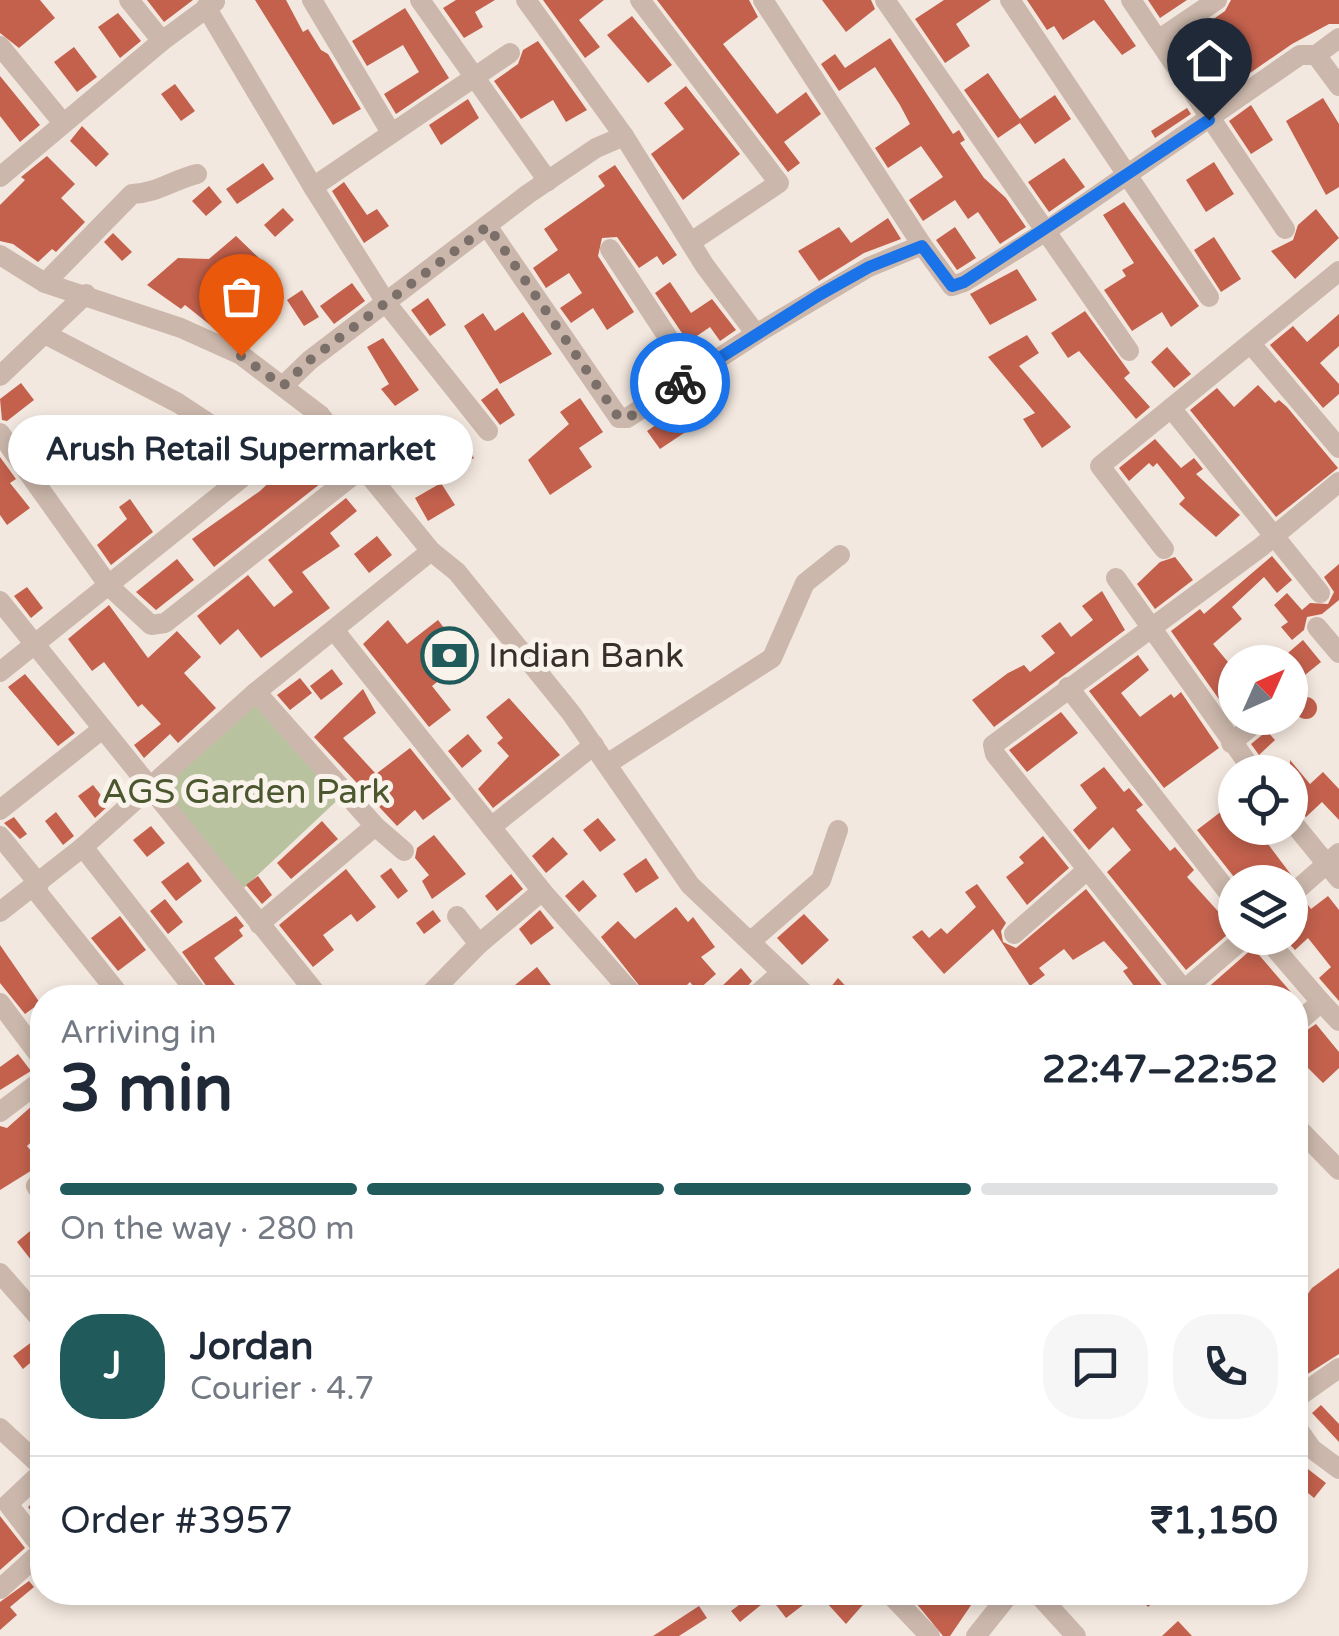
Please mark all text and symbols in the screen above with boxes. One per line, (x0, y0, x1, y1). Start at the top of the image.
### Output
pin (1167, 18, 1252, 121)
icon: home (1182, 33, 1237, 88)
pin (199, 254, 284, 357)
icon: bag (214, 269, 269, 324)
courier (630, 333, 730, 433)
icon: bike (653, 356, 708, 411)
callout: Arush Retail Supermarket (9, 416, 474, 486)
text: Arush Retail Supermarket (45, 431, 436, 469)
bank icon: Indian Bank (419, 625, 479, 685)
place label: Indian Bank (488, 635, 684, 677)
north arrow (1218, 645, 1308, 735)
map controls (1218, 645, 1308, 955)
button: locate (1218, 755, 1308, 845)
park label: AGS Garden Park (102, 771, 390, 813)
button: layers (1218, 865, 1308, 955)
text: Arriving in (60, 1014, 217, 1052)
text: 22:47–22:52 (1042, 1047, 1278, 1093)
text: 3 min (60, 1050, 233, 1129)
text: On the way · 280 m (60, 1210, 355, 1248)
button: chat (1043, 1314, 1148, 1419)
button: phone (1173, 1314, 1278, 1419)
text: Jordan (190, 1324, 313, 1370)
text: J (104, 1343, 121, 1389)
text: Courier · 4.7 (190, 1370, 374, 1408)
text: Order #3957 (60, 1498, 293, 1544)
text: ₹1,150 (1150, 1498, 1278, 1544)

